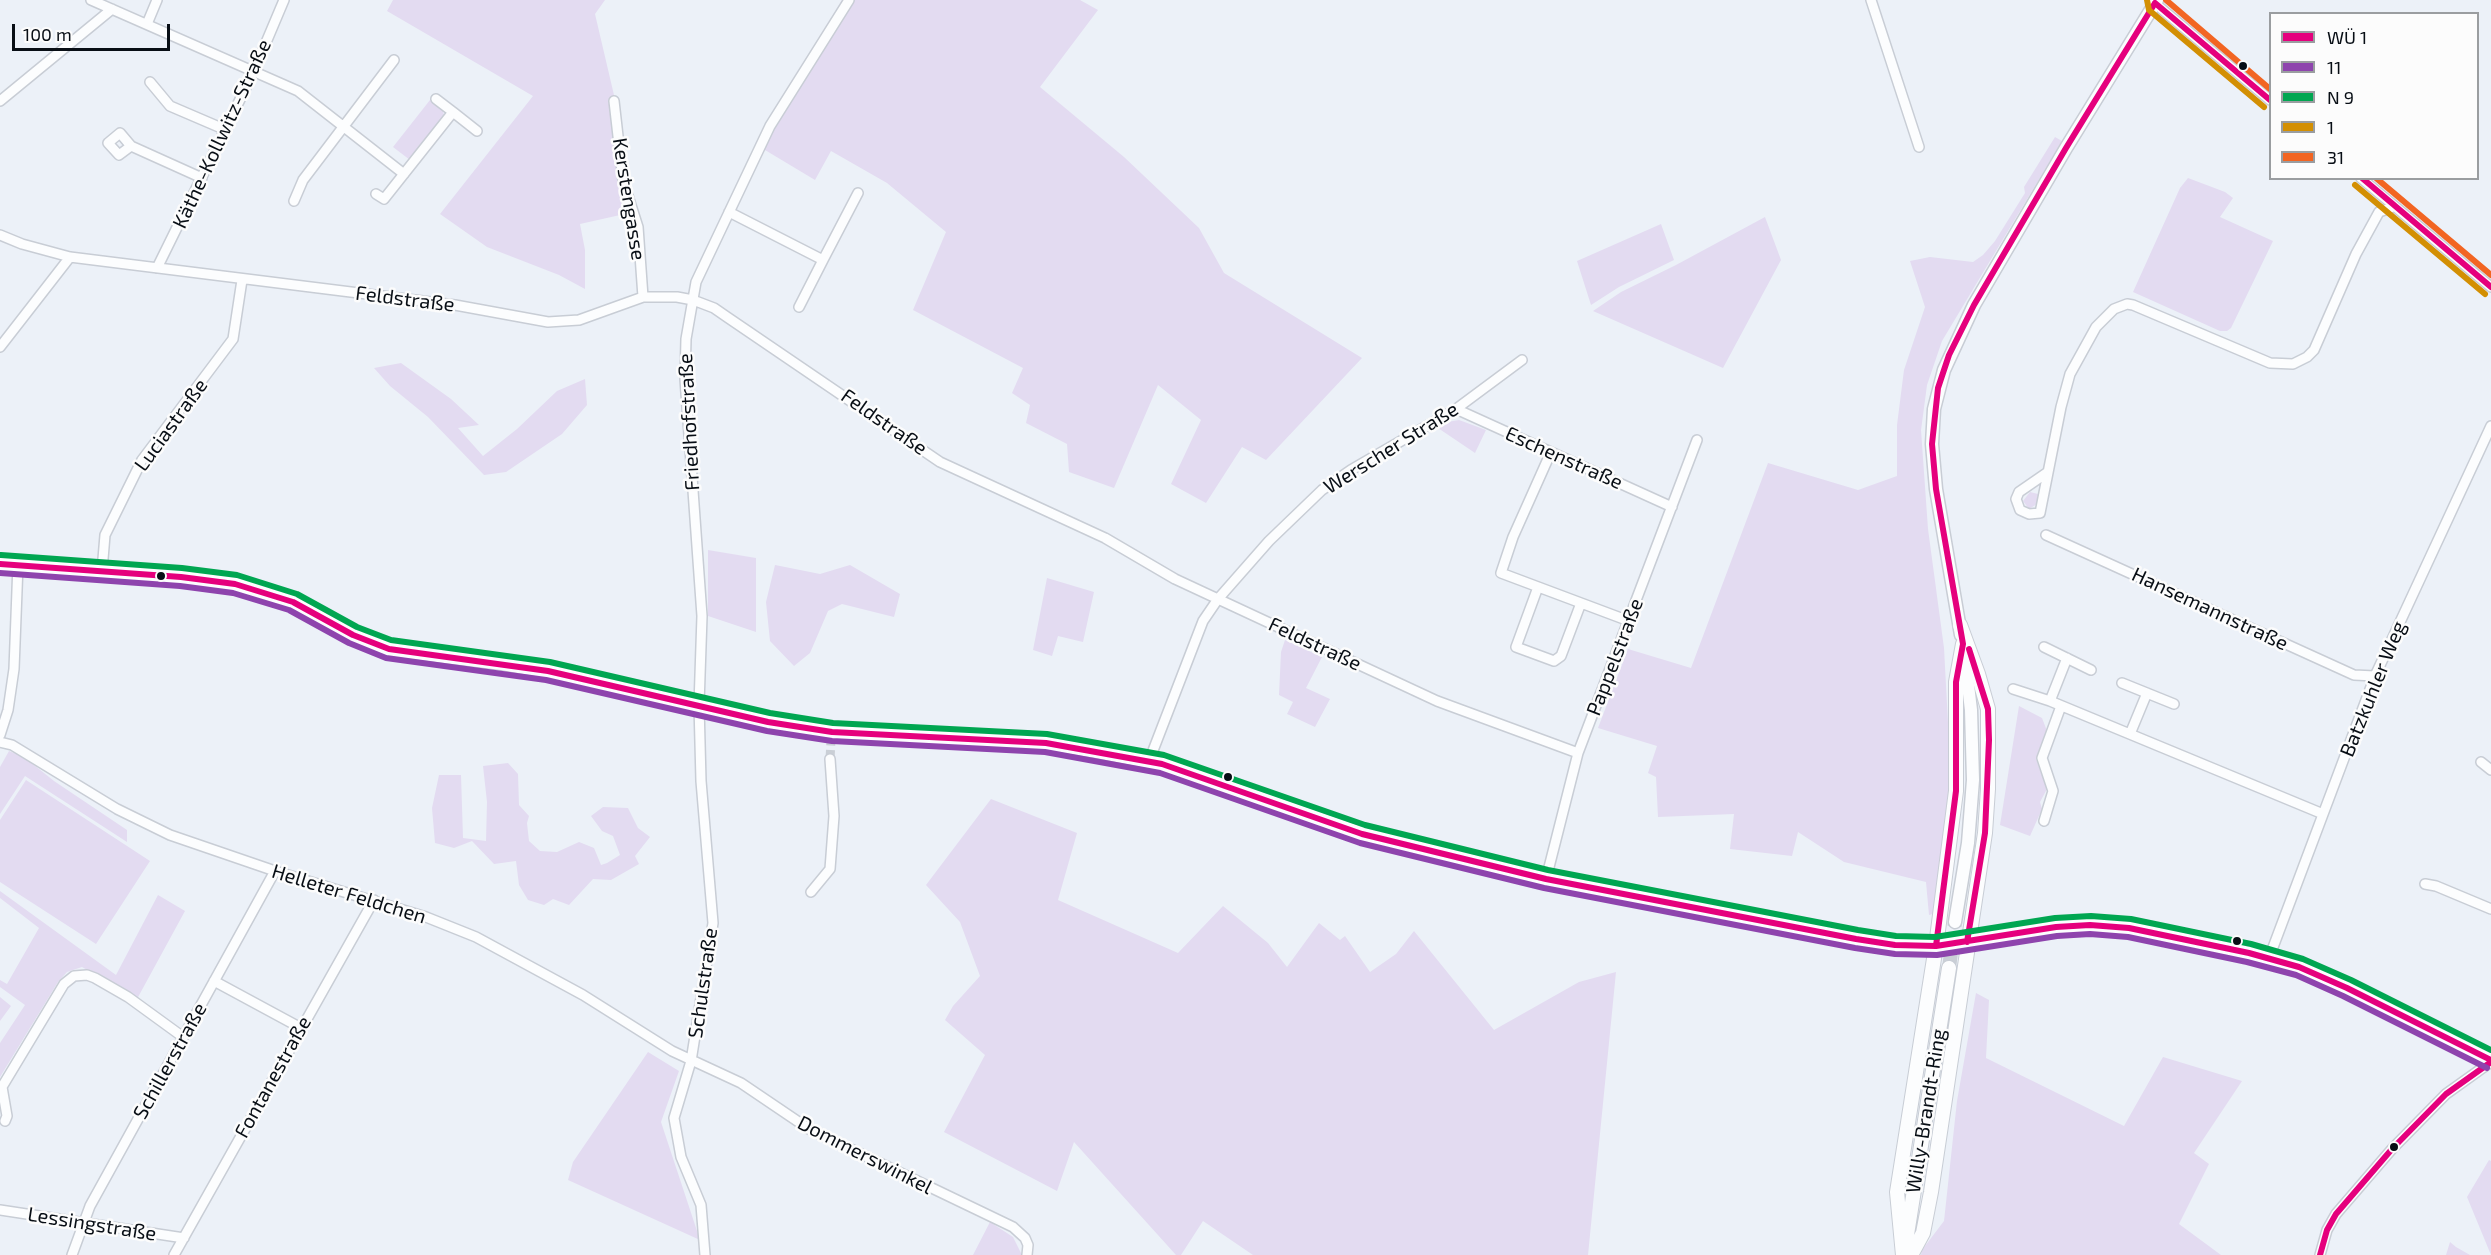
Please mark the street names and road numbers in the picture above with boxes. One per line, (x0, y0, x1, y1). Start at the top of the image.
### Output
street label: Käthe-Kollwitz-Straße (168, 36, 276, 232)
street label: Kerstengasse (607, 136, 651, 262)
street label: Feldstraße (354, 281, 456, 317)
street label: Friedhofstraße (673, 353, 705, 491)
street label: Luciastraße (129, 374, 213, 476)
street label: Feldstraße (836, 384, 932, 460)
street label: Werscher Straße (1319, 397, 1463, 499)
street label: Eschenstraße (1502, 421, 1626, 495)
street label: Hansemannstraße (2128, 562, 2292, 656)
street label: Pappelstraße (1582, 595, 1648, 719)
street label: Feldstraße (1265, 612, 1365, 676)
street label: Batzkuhler Weg (2335, 618, 2411, 760)
street label: Helleter Feldchen (269, 859, 429, 929)
street label: Schulstraße (683, 926, 723, 1040)
street label: Schillerstraße (128, 999, 212, 1123)
street label: Fontanestraße (230, 1012, 316, 1142)
street label: Willy-Brandt-Ring (1901, 1027, 1951, 1195)
street label: Dommerswinkel (794, 1111, 936, 1199)
street label: Lessingstraße (26, 1202, 158, 1246)

